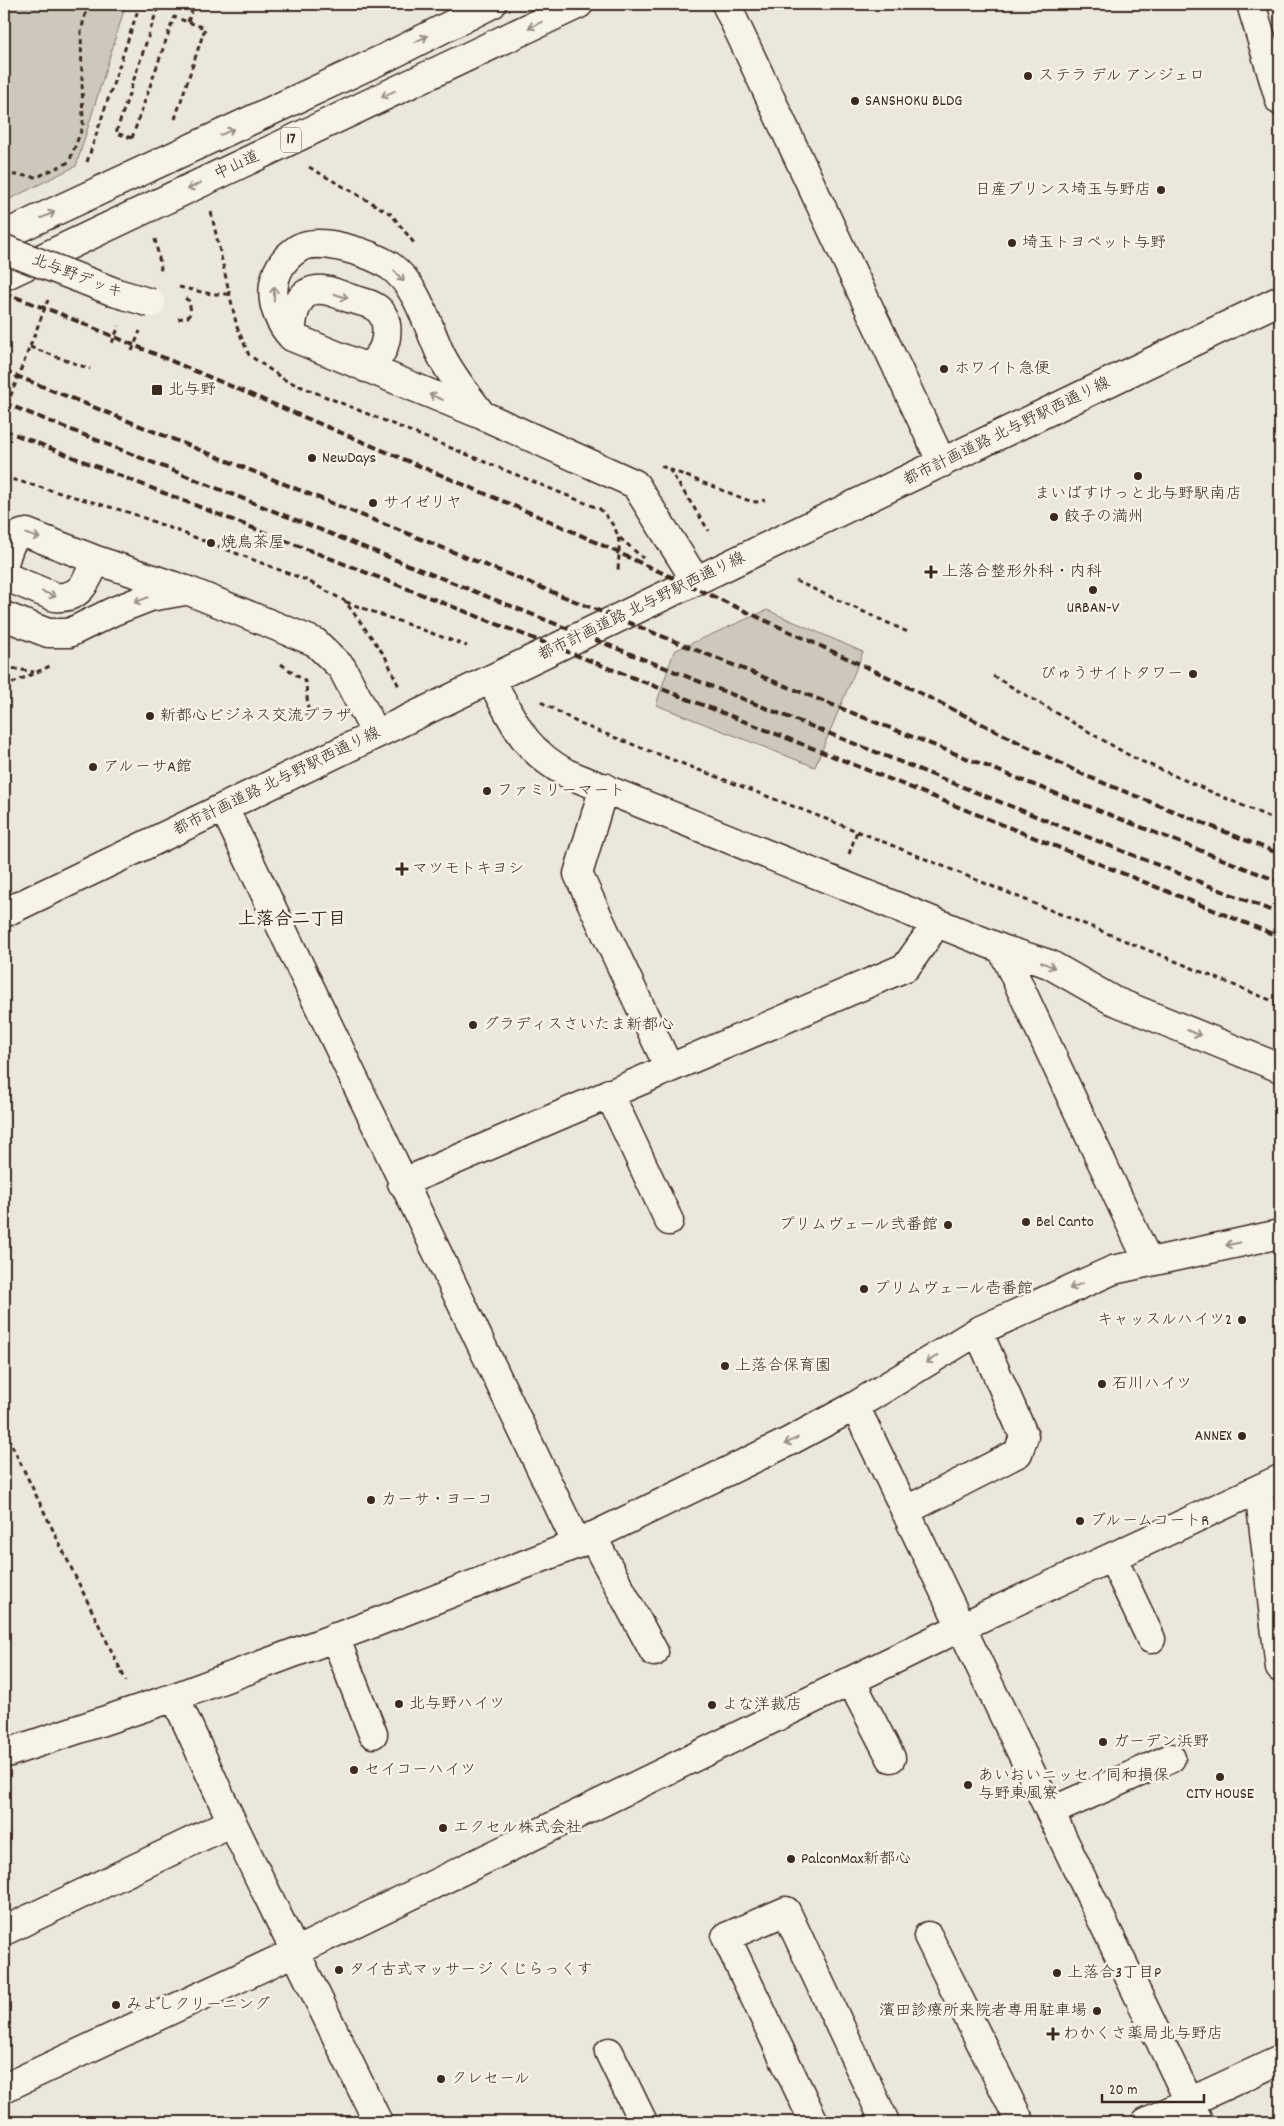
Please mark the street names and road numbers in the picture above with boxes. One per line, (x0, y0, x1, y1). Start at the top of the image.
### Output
road number: 17 (281, 128, 301, 152)
street label: 中山道 (210, 145, 264, 187)
street label: 北与野デッキ (28, 249, 126, 305)
street label: 都市計画道路 北与野駅西通り線 (900, 372, 1114, 492)
street label: 都市計画道路 北与野駅西通り線 (535, 547, 749, 667)
street label: 都市計画道路 北与野駅西通り線 (170, 722, 384, 842)

